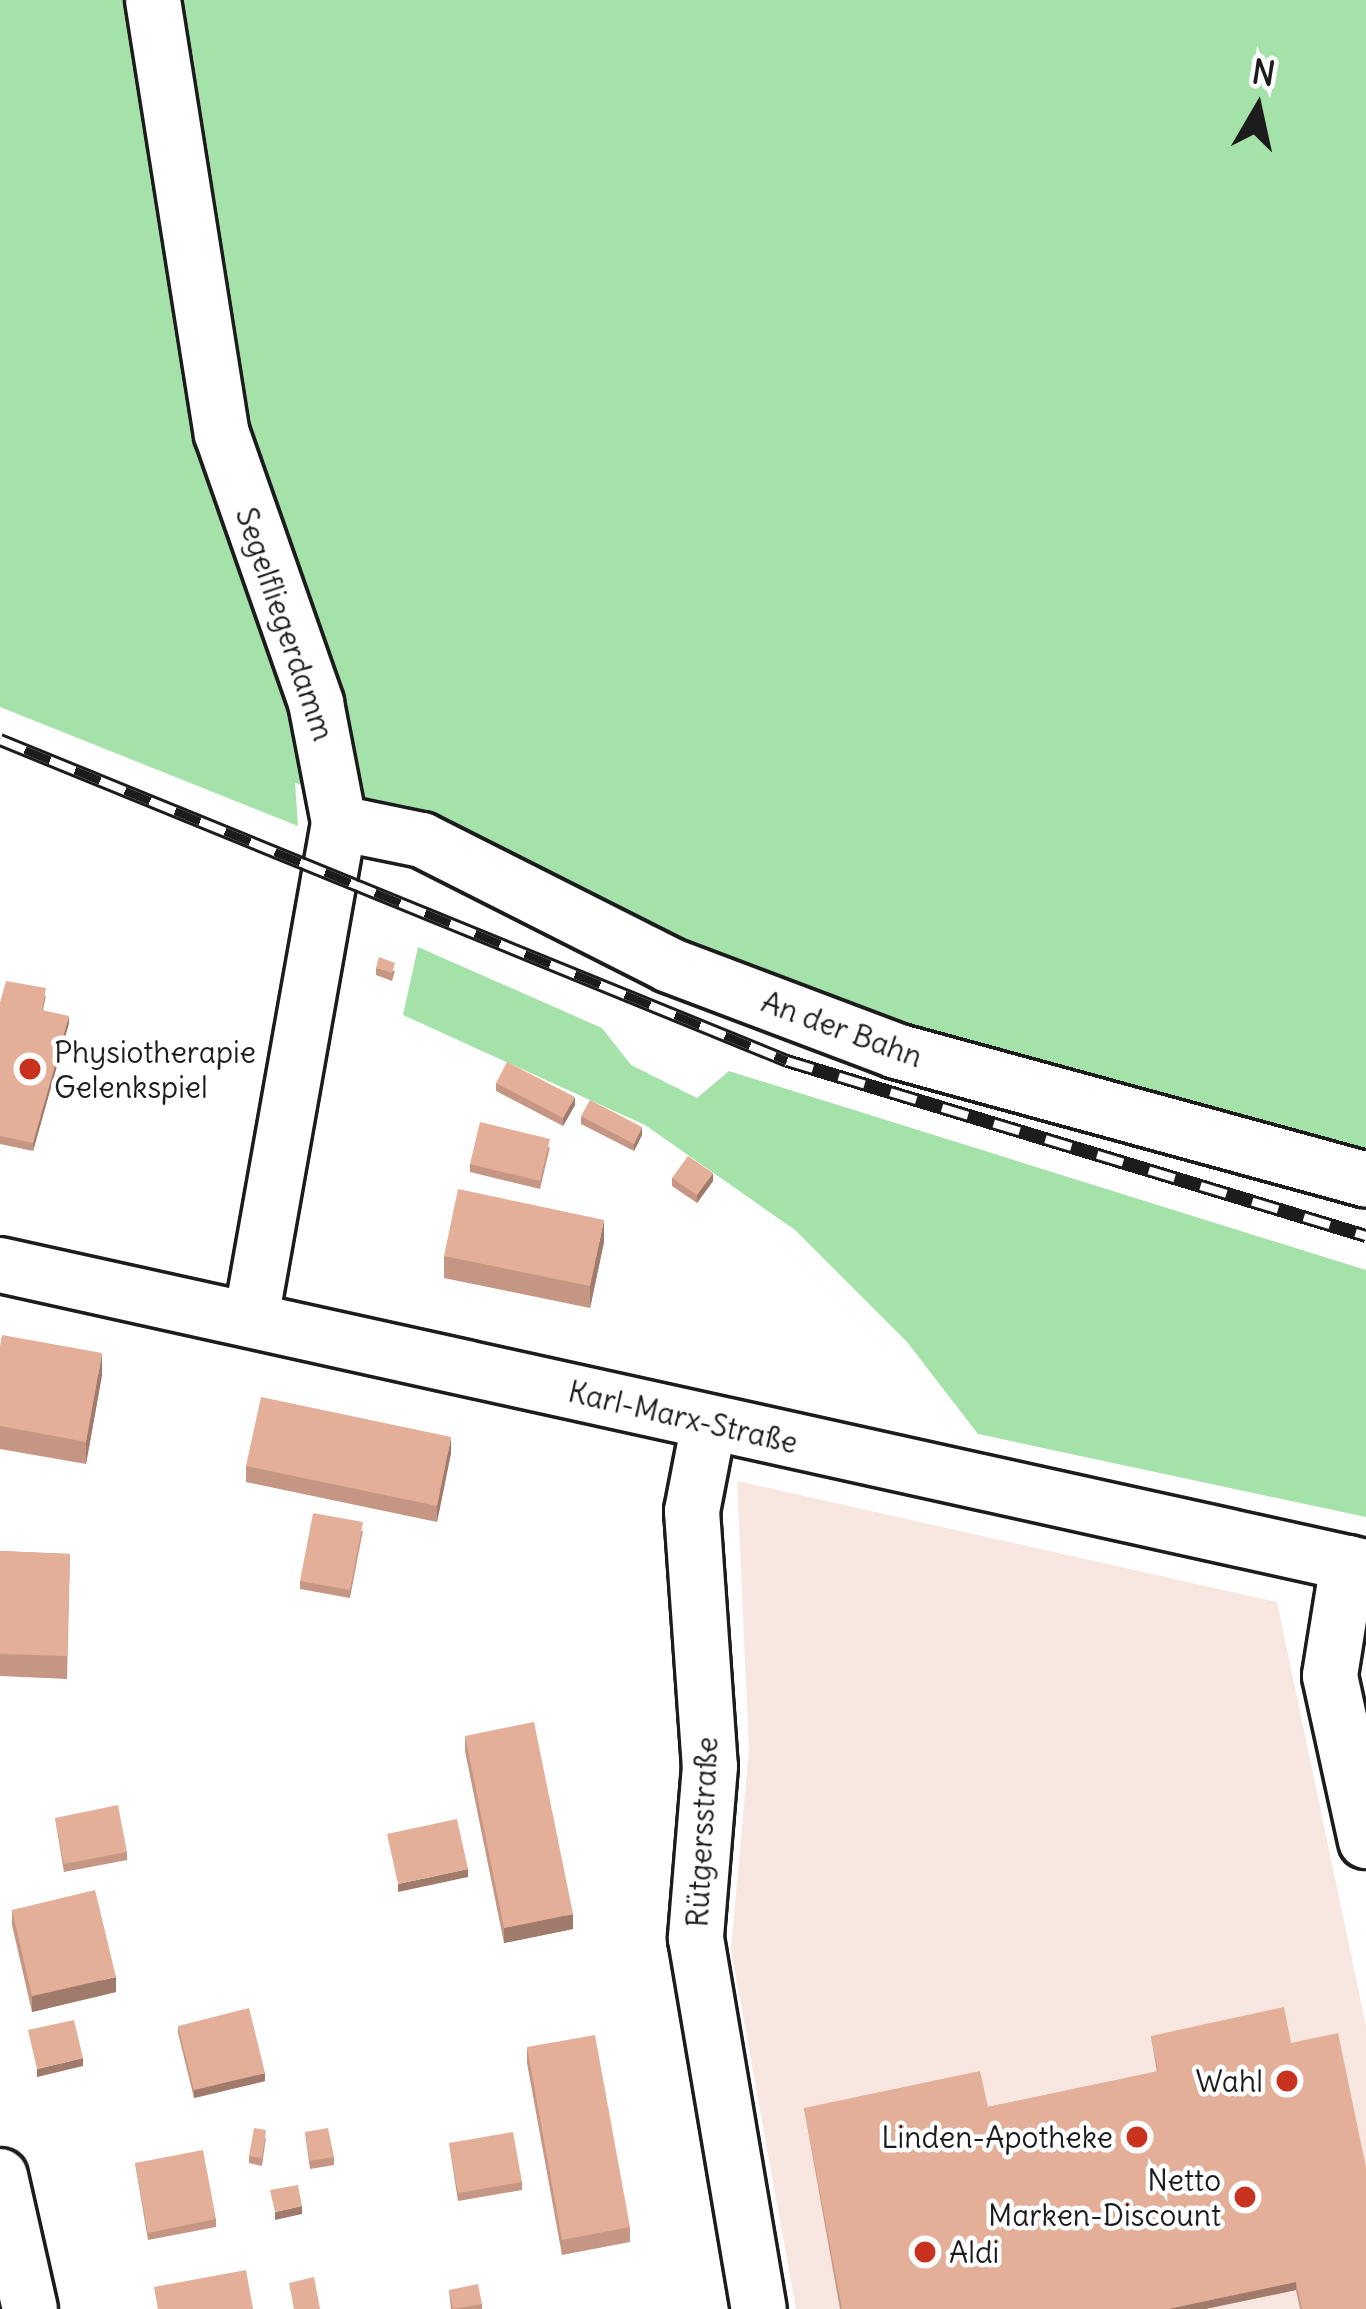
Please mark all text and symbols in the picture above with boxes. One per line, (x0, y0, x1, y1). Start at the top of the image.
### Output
north arrow (1198, 48, 1318, 168)
text: N (1249, 50, 1278, 95)
street label: Segelfliegerdamm (228, 503, 342, 745)
street label: An der Bahn (757, 983, 927, 1075)
place label: Physiotherapie Gelenkspiel (54, 1034, 256, 1104)
marker: Physiotherapie Gelenkspiel (17, 1056, 43, 1082)
street label: Karl-Marx-Straße (565, 1373, 801, 1461)
street label: Rütgersstraße (679, 1736, 725, 1928)
place label: Wahl (1196, 2063, 1263, 2099)
marker: Wahl (1274, 2068, 1300, 2094)
place label: Linden-Apotheke (881, 2119, 1113, 2155)
marker: Linden-Apotheke (1124, 2124, 1150, 2150)
place label: Netto Marken-Discount (988, 2162, 1221, 2232)
marker: Netto Marken-Discount (1232, 2184, 1258, 2210)
place label: Aldi (949, 2234, 999, 2270)
marker: Aldi (912, 2239, 938, 2265)

